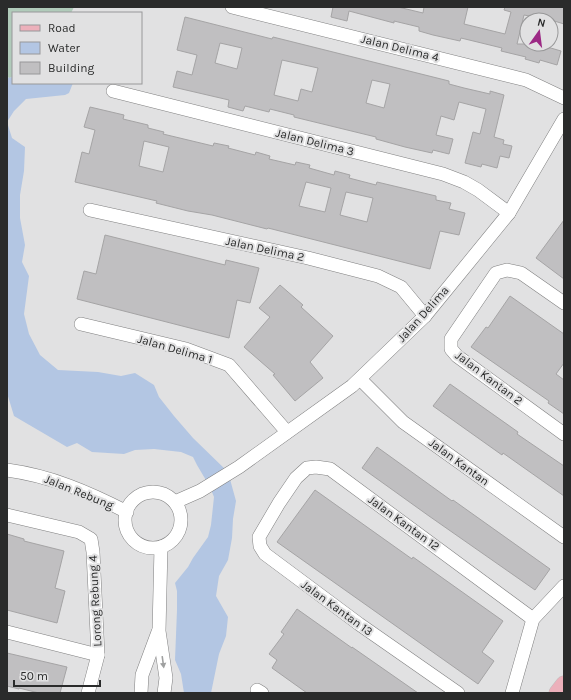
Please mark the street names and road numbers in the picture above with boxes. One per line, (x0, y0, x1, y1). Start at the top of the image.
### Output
street label: Jalan Delima 4 (360, 32, 441, 65)
street label: Jalan Delima 3 (274, 125, 356, 159)
street label: Jalan Delima 2 (224, 234, 306, 264)
street label: Jalan Delima (394, 283, 452, 345)
street label: Jalan Delima 1 (136, 332, 214, 366)
street label: Jalan Kantan 2 (453, 348, 526, 408)
street label: Jalan Kantan (426, 435, 492, 489)
street label: Jalan Rebung (42, 472, 116, 512)
street label: Jalan Kantan 12 (366, 492, 442, 554)
street label: Lorong Rebung 4 (86, 555, 104, 647)
street label: Jalan Kantan 13 (299, 577, 375, 639)

